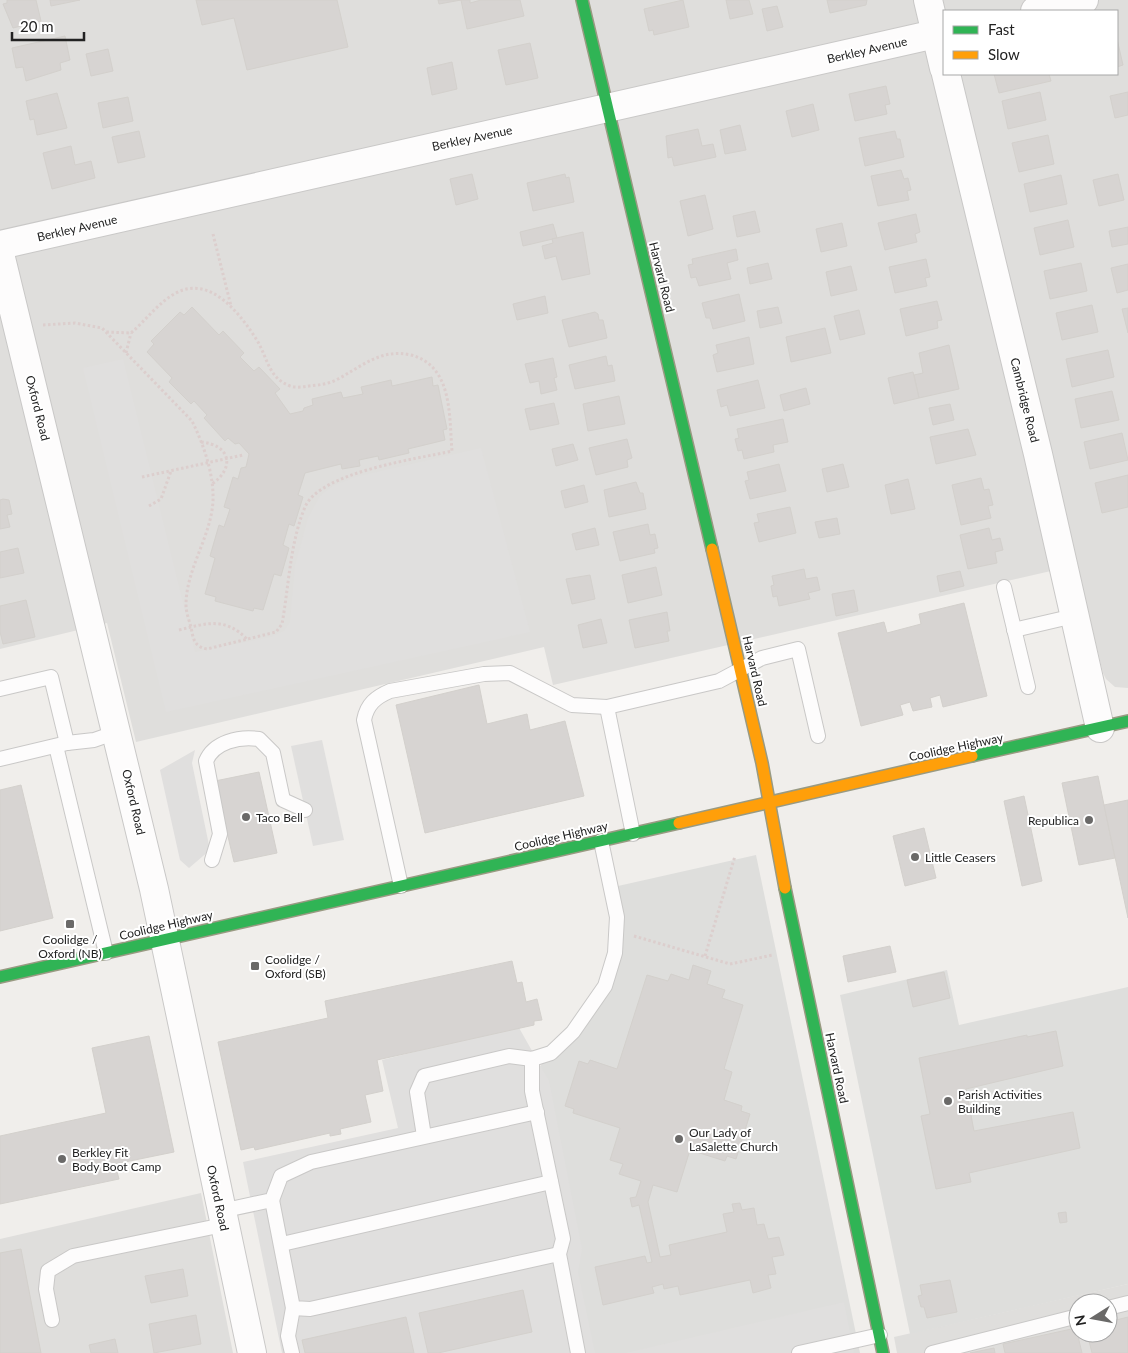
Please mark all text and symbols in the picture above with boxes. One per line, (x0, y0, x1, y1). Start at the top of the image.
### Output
scale bar (12, 10, 85, 42)
legend (943, 10, 1118, 75)
text: 20 m (20, 17, 54, 35)
text: Fast (988, 20, 1015, 38)
street label: Berkley Avenue (825, 33, 909, 67)
text: Slow (988, 45, 1020, 63)
street label: Berkley Avenue (430, 122, 514, 154)
street label: Berkley Avenue (35, 211, 119, 245)
street label: Harvard Road (646, 240, 678, 314)
street label: Cambridge Road (1007, 356, 1043, 444)
street label: Oxford Road (23, 374, 53, 442)
street label: Harvard Road (740, 634, 770, 708)
street label: Coolidge Highway (908, 730, 1005, 764)
street label: Oxford Road (119, 768, 149, 836)
place label: Taco Bell (256, 810, 303, 825)
marker: Taco Bell (240, 811, 252, 823)
place label: Republica (1028, 813, 1079, 828)
marker: Republica (1083, 814, 1095, 826)
street label: Coolidge Highway (513, 818, 610, 854)
place label: Little Ceasers (925, 850, 996, 865)
marker: Little Ceasers (909, 851, 921, 863)
street label: Coolidge Highway (118, 907, 215, 943)
marker: Coolidge / Oxford (NB) (64, 918, 76, 930)
place label: Coolidge / Oxford (NB) (38, 932, 102, 961)
place label: Coolidge / Oxford (SB) (265, 952, 326, 981)
marker: Coolidge / Oxford (SB) (249, 960, 261, 972)
street label: Harvard Road (822, 1031, 852, 1105)
place label: Parish Activities Building (958, 1087, 1042, 1116)
marker: Parish Activities Building (942, 1095, 954, 1107)
place label: Our Lady of LaSalette Church (689, 1125, 778, 1154)
marker: Our Lady of LaSalette Church (673, 1133, 685, 1145)
place label: Berkley Fit Body Boot Camp (72, 1145, 162, 1174)
marker: Berkley Fit Body Boot Camp (56, 1153, 68, 1165)
street label: Oxford Road (204, 1164, 232, 1232)
north arrow (1068, 1293, 1118, 1343)
text: N (1070, 1314, 1089, 1327)

